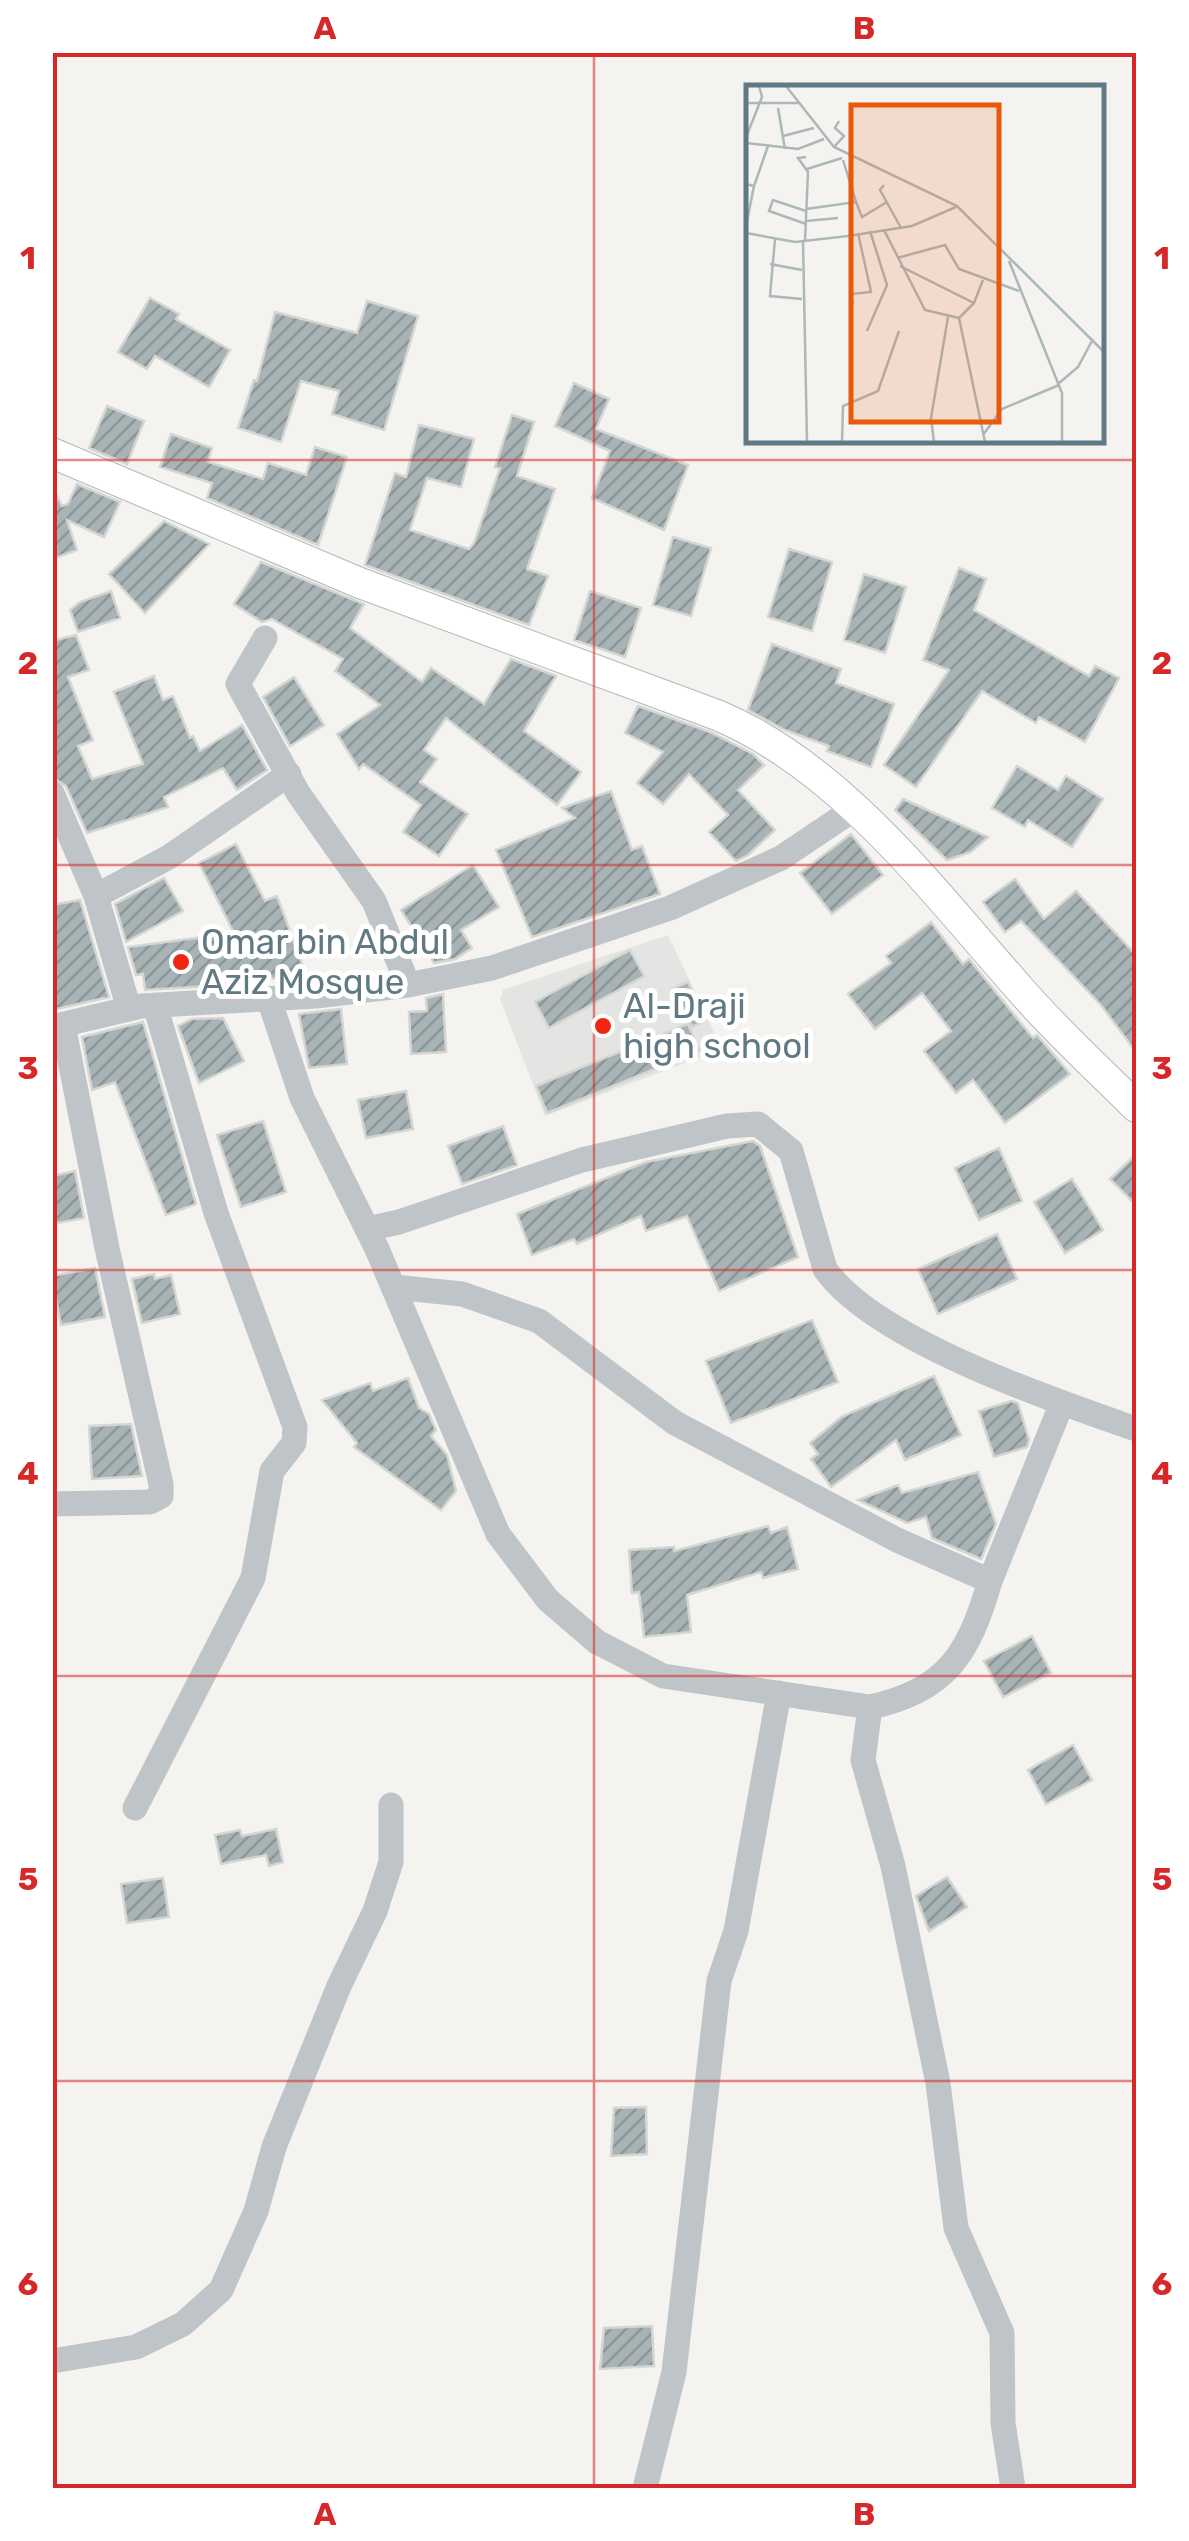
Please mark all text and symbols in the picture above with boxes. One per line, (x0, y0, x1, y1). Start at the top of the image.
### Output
text: A (314, 9, 337, 47)
text: B (853, 9, 875, 47)
inset map (746, 85, 1104, 442)
text: 1 (20, 239, 36, 277)
text: 1 (1154, 239, 1170, 277)
text: 2 (18, 644, 38, 682)
text: 2 (1152, 644, 1172, 682)
place label: Omar bin Abdul Aziz Mosque (201, 921, 449, 1003)
marker: Omar bin Abdul Aziz Mosque (170, 951, 192, 973)
place label: Al-Draji high school (623, 985, 811, 1067)
marker: Al-Draji high school (592, 1015, 614, 1037)
text: 3 (17, 1049, 39, 1087)
text: 3 (1151, 1049, 1173, 1087)
text: 4 (17, 1454, 39, 1492)
text: 4 (1151, 1454, 1173, 1492)
text: 5 (18, 1860, 38, 1898)
text: 5 (1152, 1860, 1172, 1898)
text: 6 (18, 2265, 38, 2303)
text: 6 (1152, 2265, 1172, 2303)
text: A (314, 2495, 337, 2533)
text: B (853, 2495, 875, 2533)

